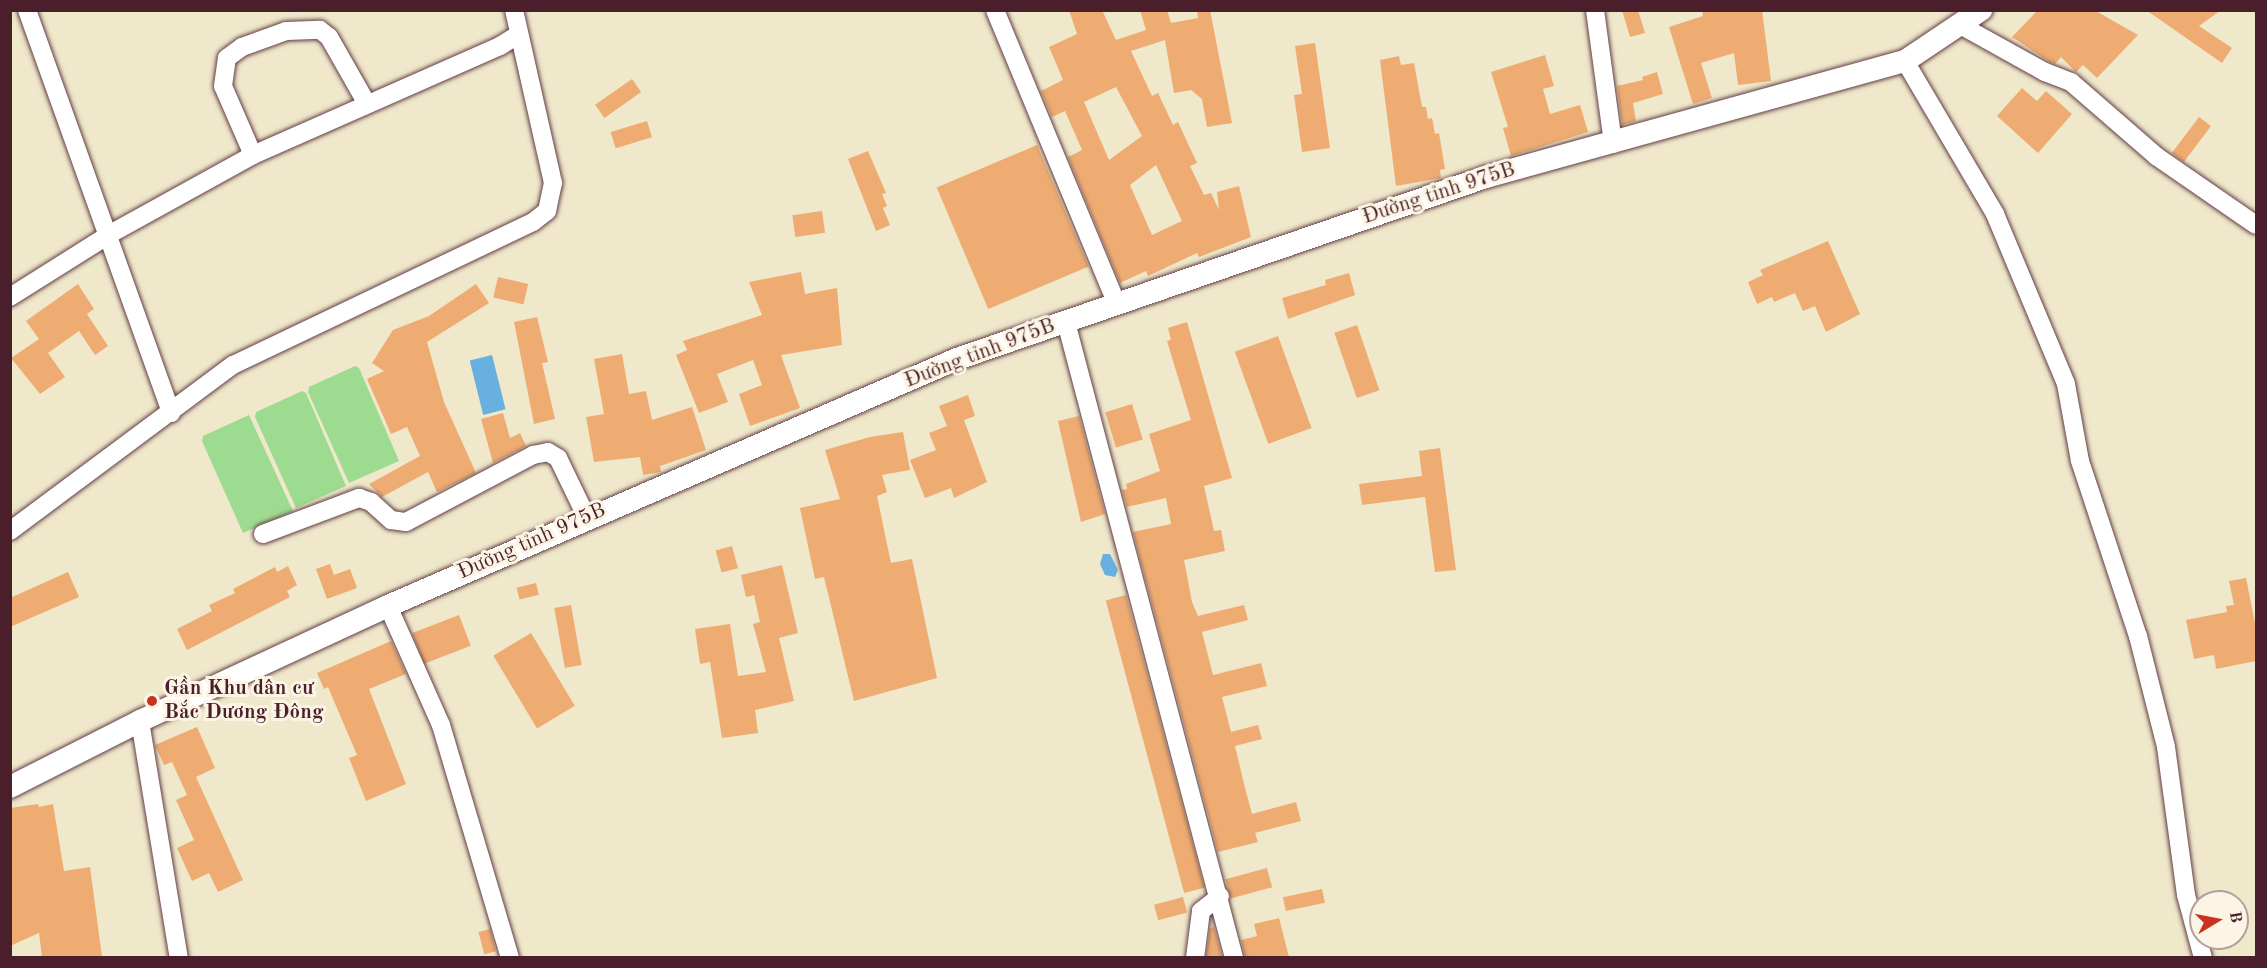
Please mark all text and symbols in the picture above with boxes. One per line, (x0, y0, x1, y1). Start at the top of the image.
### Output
street label: Đường tỉnh 975B (1359, 157, 1519, 231)
street label: Đường tỉnh 975B (901, 314, 1059, 394)
street label: Đường tỉnh 975B (454, 498, 610, 586)
place label: Gần Khu dân cư Bắc Dương Đông (164, 676, 324, 726)
marker: Gần Khu dân cư Bắc Dương Đông (145, 694, 159, 708)
north arrow (2189, 890, 2249, 950)
text: B (2226, 910, 2244, 924)

